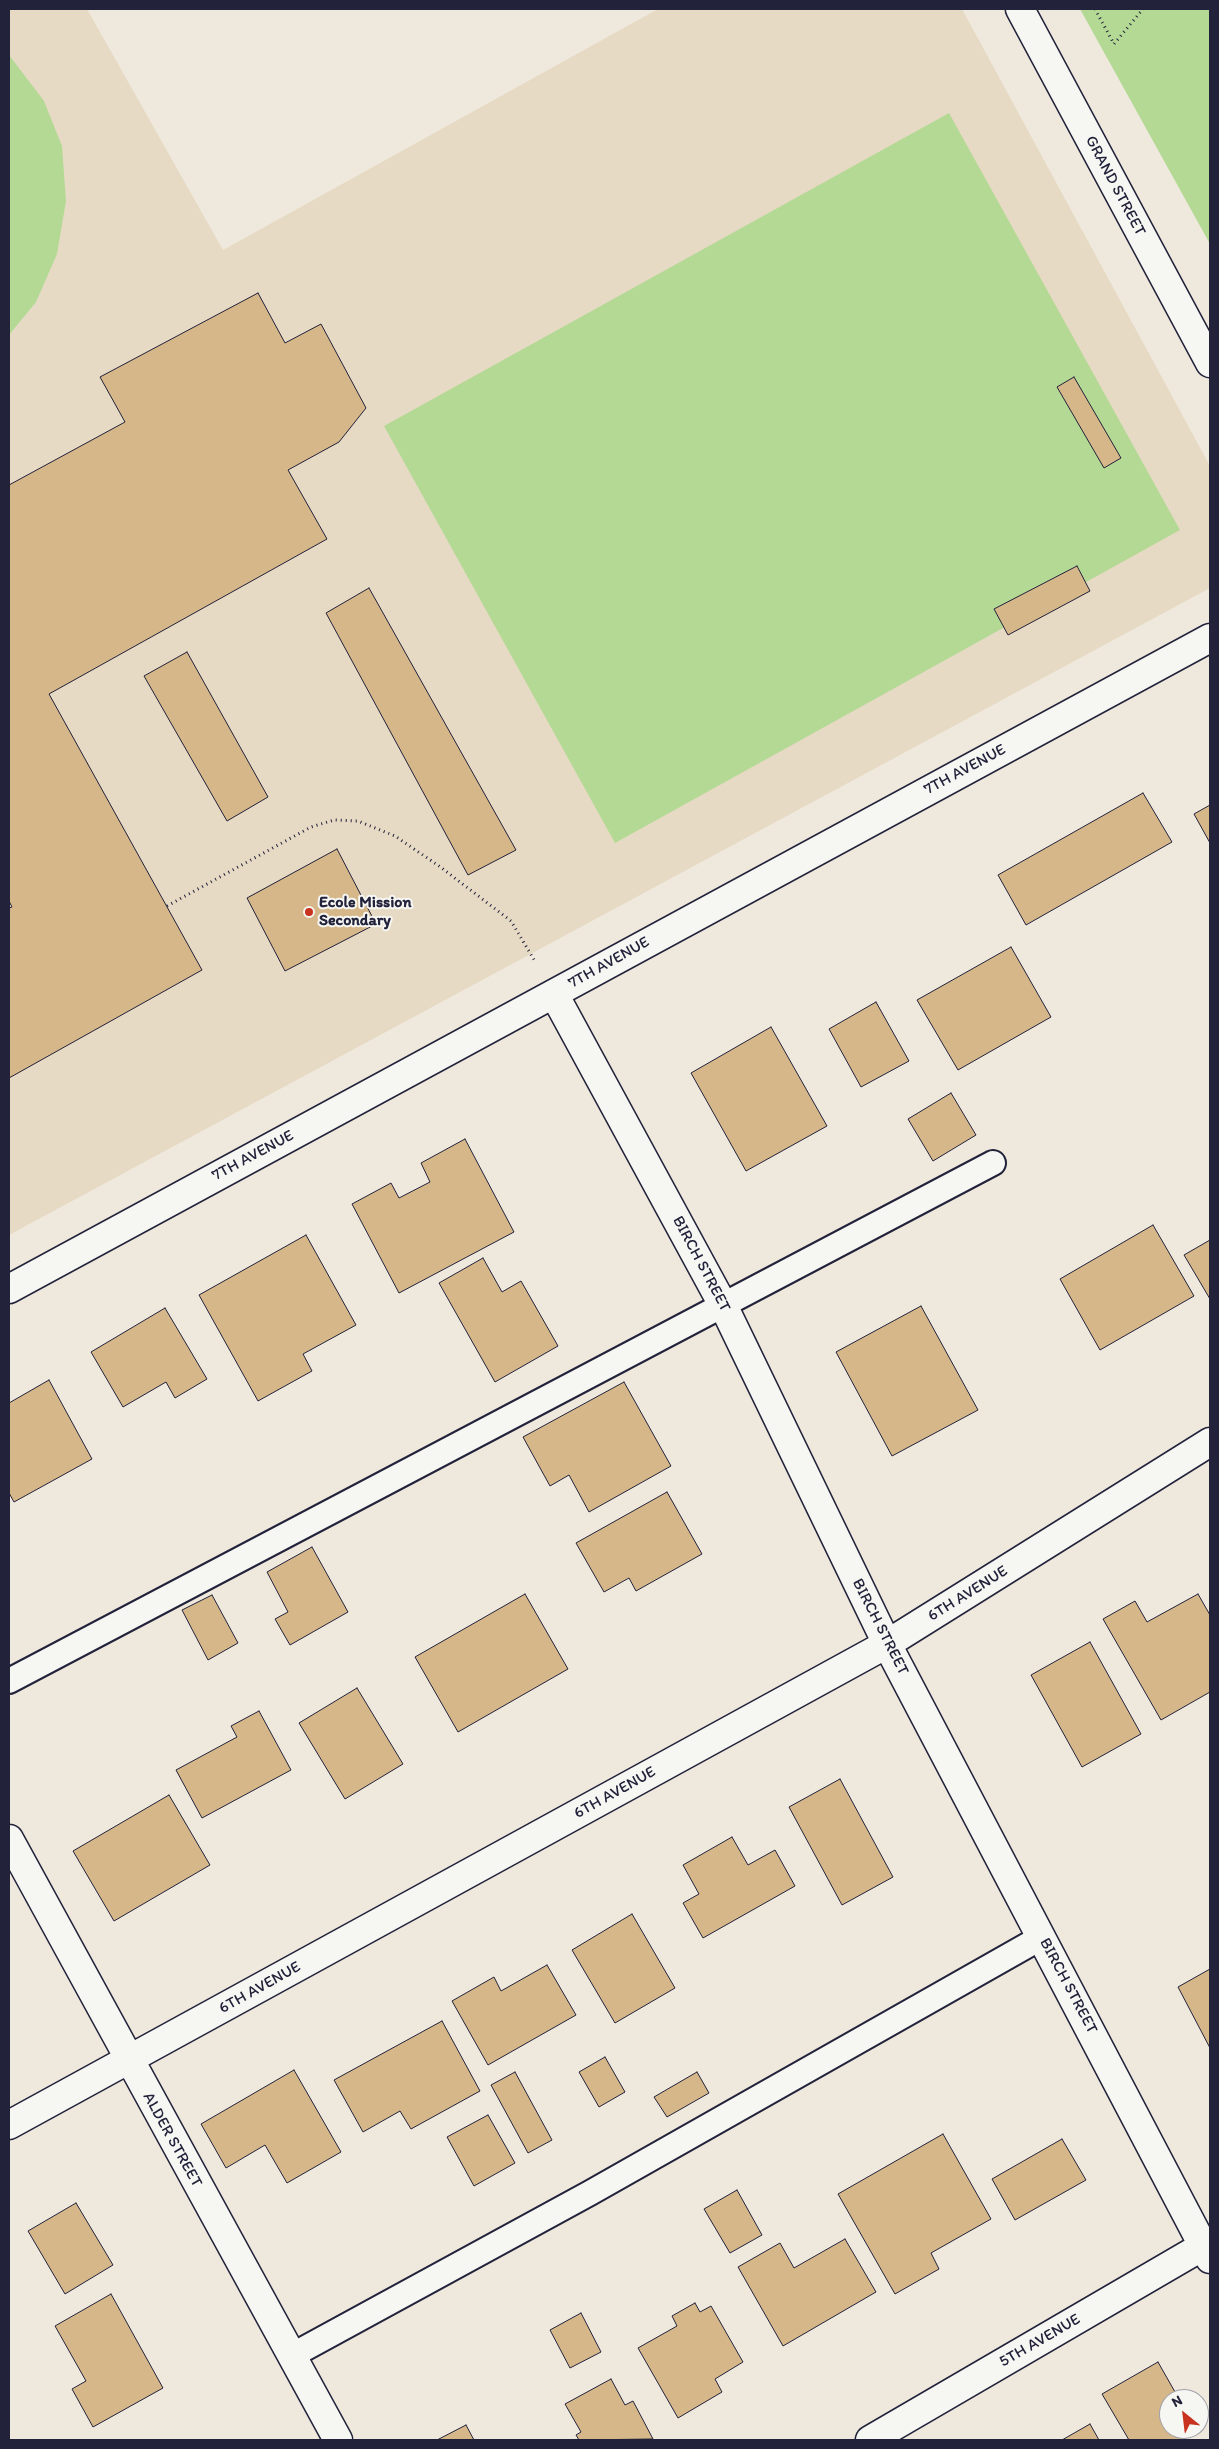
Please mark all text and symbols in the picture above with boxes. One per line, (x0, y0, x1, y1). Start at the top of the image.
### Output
street label: GRAND STREET (1081, 133, 1149, 239)
street label: 7TH AVENUE (921, 740, 1009, 800)
place label: Ecole Mission Secondary (319, 893, 411, 931)
marker: Ecole Mission Secondary (303, 906, 315, 918)
street label: 7TH AVENUE (565, 933, 653, 993)
street label: 7TH AVENUE (209, 1126, 297, 1186)
street label: BIRCH STREET (668, 1213, 734, 1315)
street label: 6TH AVENUE (925, 1562, 1011, 1626)
street label: BIRCH STREET (847, 1576, 913, 1678)
street label: 6TH AVENUE (571, 1763, 659, 1823)
street label: BIRCH STREET (1035, 1935, 1101, 2037)
street label: 6TH AVENUE (216, 1958, 304, 2018)
street label: ALDER STREET (138, 2089, 206, 2191)
street label: 5TH AVENUE (996, 2310, 1084, 2372)
north arrow (1159, 2389, 1209, 2439)
text: N (1169, 2392, 1185, 2411)

